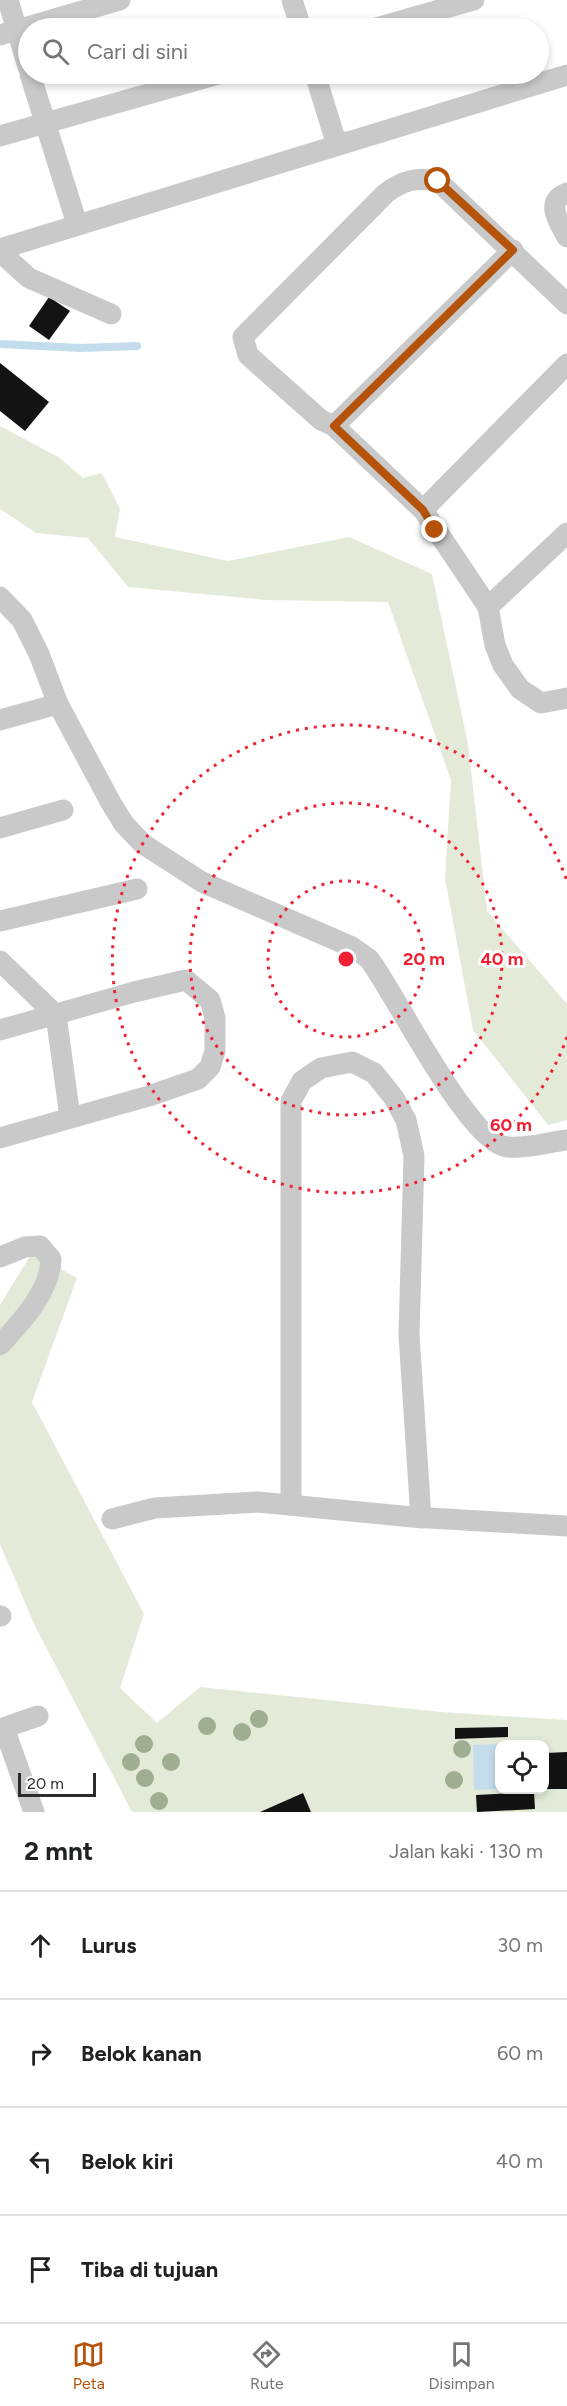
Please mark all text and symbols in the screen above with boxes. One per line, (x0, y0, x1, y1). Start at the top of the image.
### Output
search box (18, 18, 549, 84)
icon: search (39, 35, 72, 68)
text: Cari di sini (87, 38, 188, 65)
route start (424, 167, 450, 193)
route end (421, 516, 447, 542)
text: 20 m (403, 948, 445, 970)
text: 40 m (480, 948, 524, 970)
centre of rings (336, 949, 356, 969)
text: 60 m (490, 1114, 532, 1136)
map controls (495, 1740, 549, 1794)
button: locate (495, 1740, 549, 1794)
scale bar (18, 1770, 96, 1798)
text: 20 m (27, 1774, 64, 1793)
text: 2 mnt (24, 1835, 93, 1867)
text: Jalan kaki · 130 m (389, 1839, 543, 1863)
icon: ahead (24, 1929, 57, 1962)
text: Lurus (81, 1932, 136, 1959)
text: 30 m (497, 1933, 543, 1957)
icon: right (24, 2037, 57, 2070)
text: Belok kanan (81, 2040, 202, 2067)
text: 60 m (497, 2041, 543, 2065)
icon: left (24, 2145, 57, 2178)
text: Belok kiri (81, 2148, 174, 2175)
text: 40 m (496, 2149, 543, 2173)
icon: arrive (24, 2253, 57, 2286)
text: Tiba di tujuan (81, 2256, 218, 2283)
tab: Peta (72, 2338, 105, 2393)
tab: Rute (250, 2338, 284, 2393)
tab: Disimpan (429, 2338, 495, 2393)

